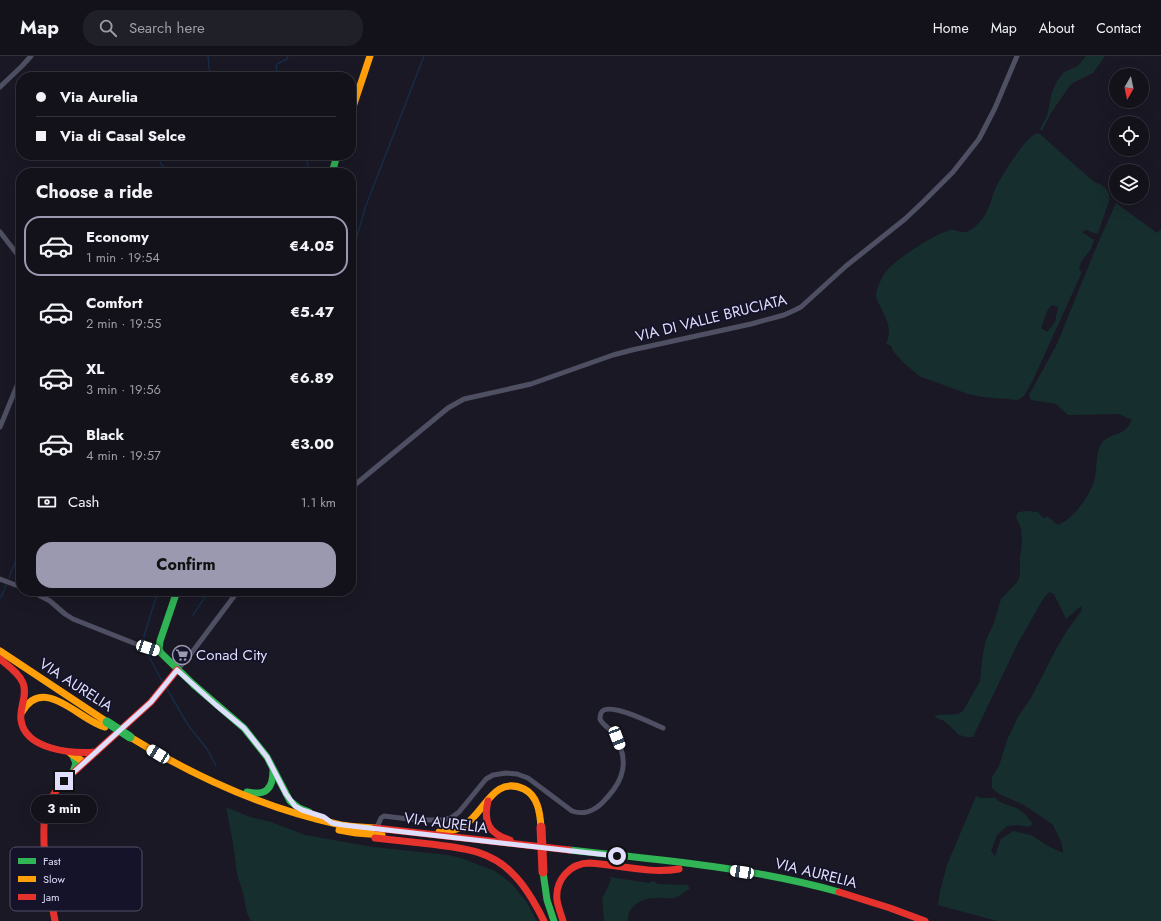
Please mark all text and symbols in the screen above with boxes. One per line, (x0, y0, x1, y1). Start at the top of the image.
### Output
search box (83, 10, 363, 46)
text: Map (20, 14, 59, 41)
icon: search (97, 17, 119, 39)
text: Search here (129, 17, 205, 39)
text: Home (933, 18, 969, 38)
text: Map (991, 18, 1017, 38)
text: About (1039, 18, 1074, 38)
text: Contact (1096, 18, 1141, 38)
north arrow (1109, 68, 1149, 108)
map controls (1109, 68, 1149, 204)
text: Via Aurelia (60, 86, 138, 108)
button: locate (1109, 116, 1149, 156)
text: Via di Casal Selce (60, 125, 186, 147)
button: layers (1109, 164, 1149, 204)
text: Choose a ride (36, 179, 153, 205)
text: Economy (86, 226, 149, 248)
icon: car (38, 228, 74, 264)
text: €4.05 (289, 235, 334, 257)
text: 1 min · 19:54 (86, 248, 160, 267)
street label: VIA DI VALLE BRUCIATA (633, 289, 789, 347)
text: Comfort (86, 292, 143, 314)
icon: car (38, 294, 74, 330)
text: €5.47 (290, 301, 334, 323)
text: 2 min · 19:55 (86, 314, 161, 333)
text: XL (86, 358, 104, 380)
icon: car (38, 360, 74, 396)
text: €6.89 (290, 367, 334, 389)
text: 3 min · 19:56 (86, 380, 161, 399)
text: Black (86, 424, 124, 446)
icon: car (38, 426, 74, 462)
text: €3.00 (290, 433, 334, 455)
text: 4 min · 19:57 (86, 446, 161, 465)
icon: cash (36, 491, 58, 513)
text: Cash (68, 491, 99, 513)
text: 1.1 km (301, 493, 336, 512)
button: Confirm (36, 542, 336, 588)
car (135, 639, 161, 657)
supermarket icon: Conad City (171, 644, 193, 666)
place label: Conad City (196, 644, 267, 666)
street label: VIA AURELIA (35, 653, 117, 717)
car (607, 725, 627, 751)
car (145, 743, 171, 765)
route end (55, 772, 73, 790)
callout: 3 min (31, 795, 97, 823)
text: 3 min (47, 799, 81, 818)
street label: VIA AURELIA (403, 807, 489, 839)
legend (10, 847, 142, 911)
route start (608, 847, 626, 865)
street label: VIA AURELIA (772, 852, 860, 894)
text: Fast (43, 853, 61, 869)
car (729, 864, 755, 880)
text: Slow (43, 871, 65, 887)
text: Jam (41, 889, 60, 905)

